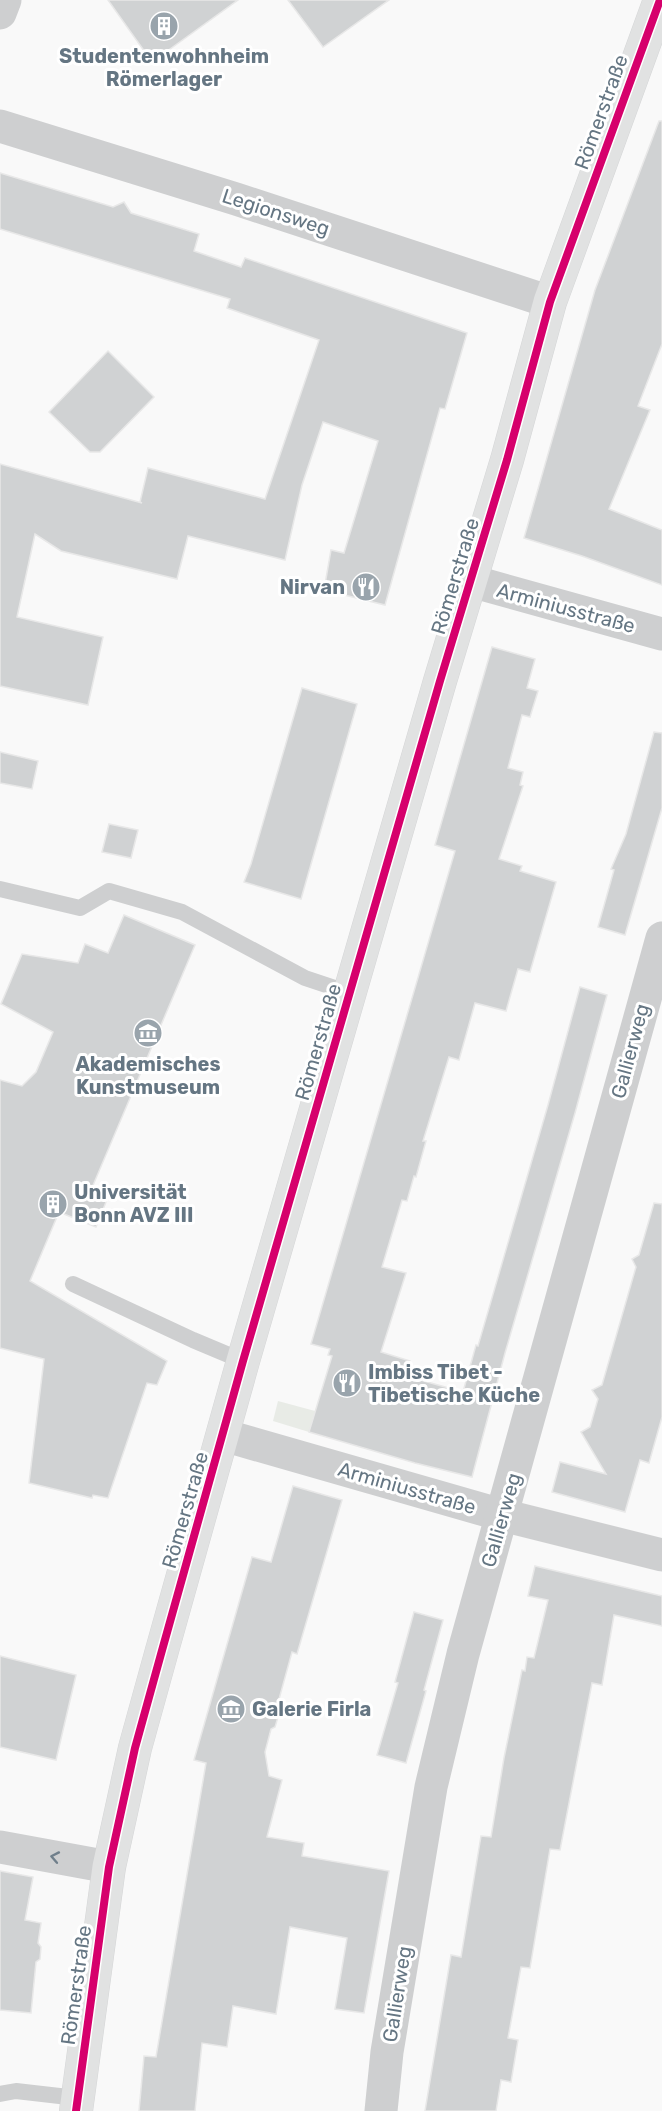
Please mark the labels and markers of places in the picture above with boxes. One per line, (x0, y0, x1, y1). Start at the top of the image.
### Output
building icon: Studentenwohnheim Römerlager (148, 10, 180, 42)
place label: Studentenwohnheim Römerlager (59, 44, 269, 91)
restaurant icon: Nirvan (350, 571, 382, 603)
place label: Nirvan (280, 575, 345, 599)
museum icon: Akademisches Kunstmuseum (132, 1017, 164, 1049)
place label: Akademisches Kunstmuseum (76, 1052, 220, 1099)
place label: Universität Bonn AVZ III (74, 1180, 194, 1227)
building icon: Universität Bonn AVZ III (37, 1188, 69, 1220)
place label: Imbiss Tibet - Tibetische Küche (368, 1360, 540, 1407)
restaurant icon: Imbiss Tibet - Tibetische Küche (331, 1367, 363, 1399)
museum icon: Galerie Firla (215, 1693, 247, 1725)
place label: Galerie Firla (252, 1697, 371, 1721)

